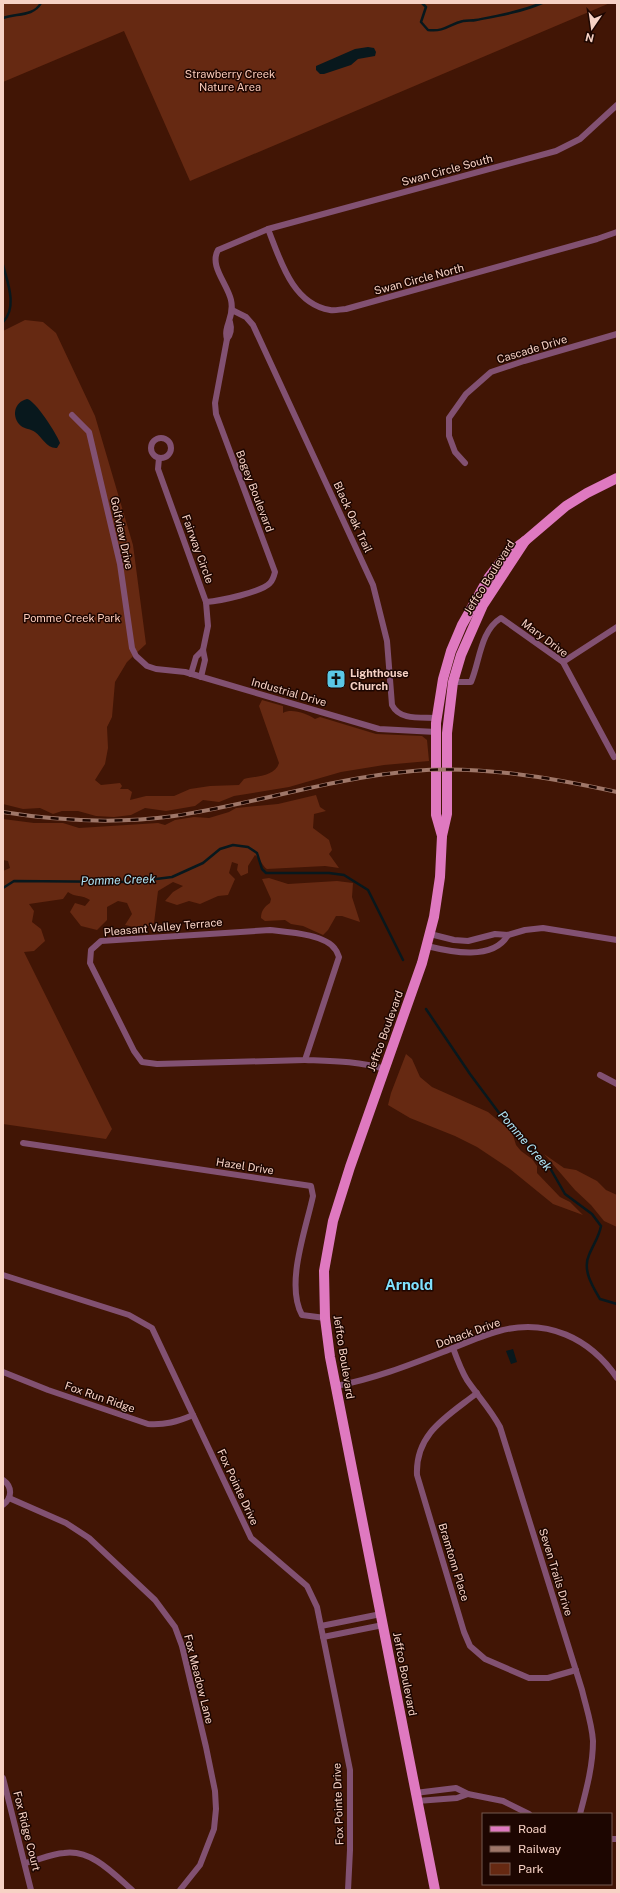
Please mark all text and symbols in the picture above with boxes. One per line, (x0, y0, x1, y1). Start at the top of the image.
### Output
north arrow (572, 8, 612, 48)
text: N (584, 31, 595, 45)
park label: Strawberry Creek Nature Area (185, 68, 275, 93)
street label: Swan Circle South (400, 152, 494, 188)
street label: Swan Circle North (373, 261, 465, 297)
street label: Cascade Drive (495, 333, 569, 365)
street label: Bogey Boulevard (234, 448, 276, 534)
street label: Black Oak Trail (331, 480, 375, 554)
street label: Golfview Drive (108, 496, 136, 570)
street label: Fairway Circle (180, 513, 216, 585)
street label: Jeffco Boulevard (461, 538, 517, 616)
park label: Pomme Creek Park (23, 612, 121, 624)
street label: Mary Drive (519, 617, 571, 659)
place label: Lighthouse Church (350, 667, 409, 692)
church icon: Lighthouse Church (325, 668, 347, 690)
street label: Industrial Drive (250, 676, 328, 708)
water label: Pomme Creek (80, 872, 156, 888)
street label: Pleasant Valley Terrace (103, 916, 223, 938)
street label: Jeffco Boulevard (365, 989, 405, 1073)
water label: Pomme Creek (495, 1108, 555, 1174)
street label: Hazel Drive (215, 1156, 275, 1176)
district label: Arnold (385, 1276, 433, 1293)
street label: Jeffco Boulevard (331, 1314, 357, 1400)
street label: Dohack Drive (434, 1316, 502, 1350)
street label: Fox Run Ridge (63, 1379, 137, 1415)
street label: Fox Pointe Drive (215, 1447, 261, 1527)
street label: Bramtonn Place (436, 1521, 472, 1603)
street label: Seven Trails Drive (537, 1527, 575, 1617)
street label: Jeffco Boulevard (391, 1631, 419, 1717)
street label: Fox Meadow Lane (182, 1633, 216, 1725)
street label: Fox Pointe Drive (331, 1763, 345, 1845)
street label: Fox Ridge Court (11, 1790, 43, 1872)
legend (482, 1813, 612, 1885)
text: Road (518, 1822, 546, 1836)
text: Railway (518, 1842, 562, 1856)
text: Park (518, 1862, 544, 1876)

